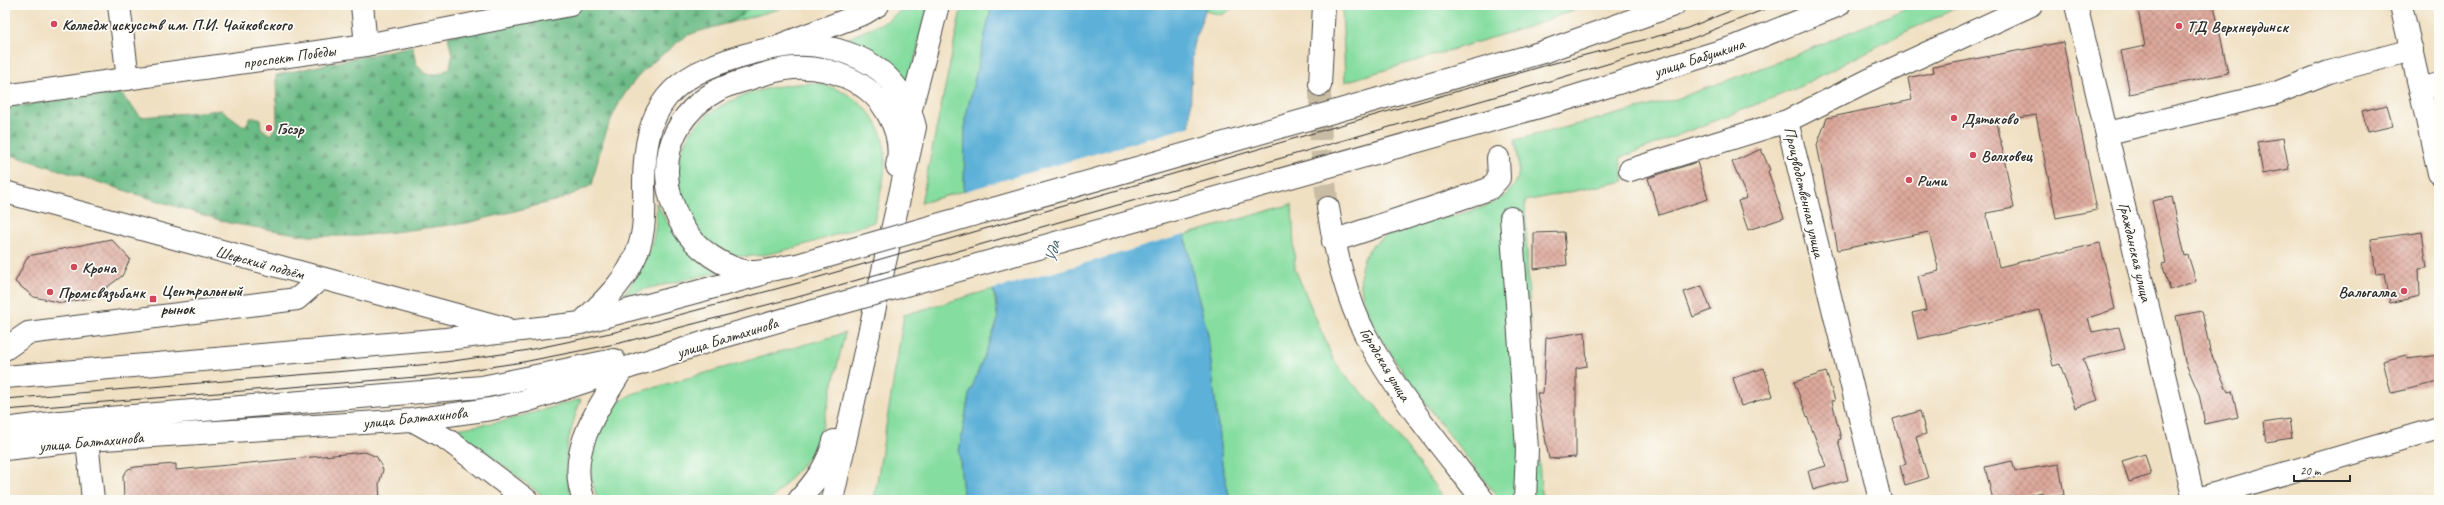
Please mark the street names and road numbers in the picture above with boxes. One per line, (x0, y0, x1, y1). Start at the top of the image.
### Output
street label: улица Бабушкина (1650, 34, 1748, 82)
street label: проспект Победы (242, 40, 338, 73)
street label: Производственная улица (1779, 125, 1829, 261)
street label: Гражданская улица (2114, 201, 2156, 305)
street label: Шефский подъём (213, 242, 307, 285)
street label: улица Балтахинова (673, 313, 782, 363)
street label: Городская улица (1355, 324, 1416, 406)
street label: улица Балтахинова (361, 402, 470, 434)
street label: улица Балтахинова (37, 427, 146, 457)

